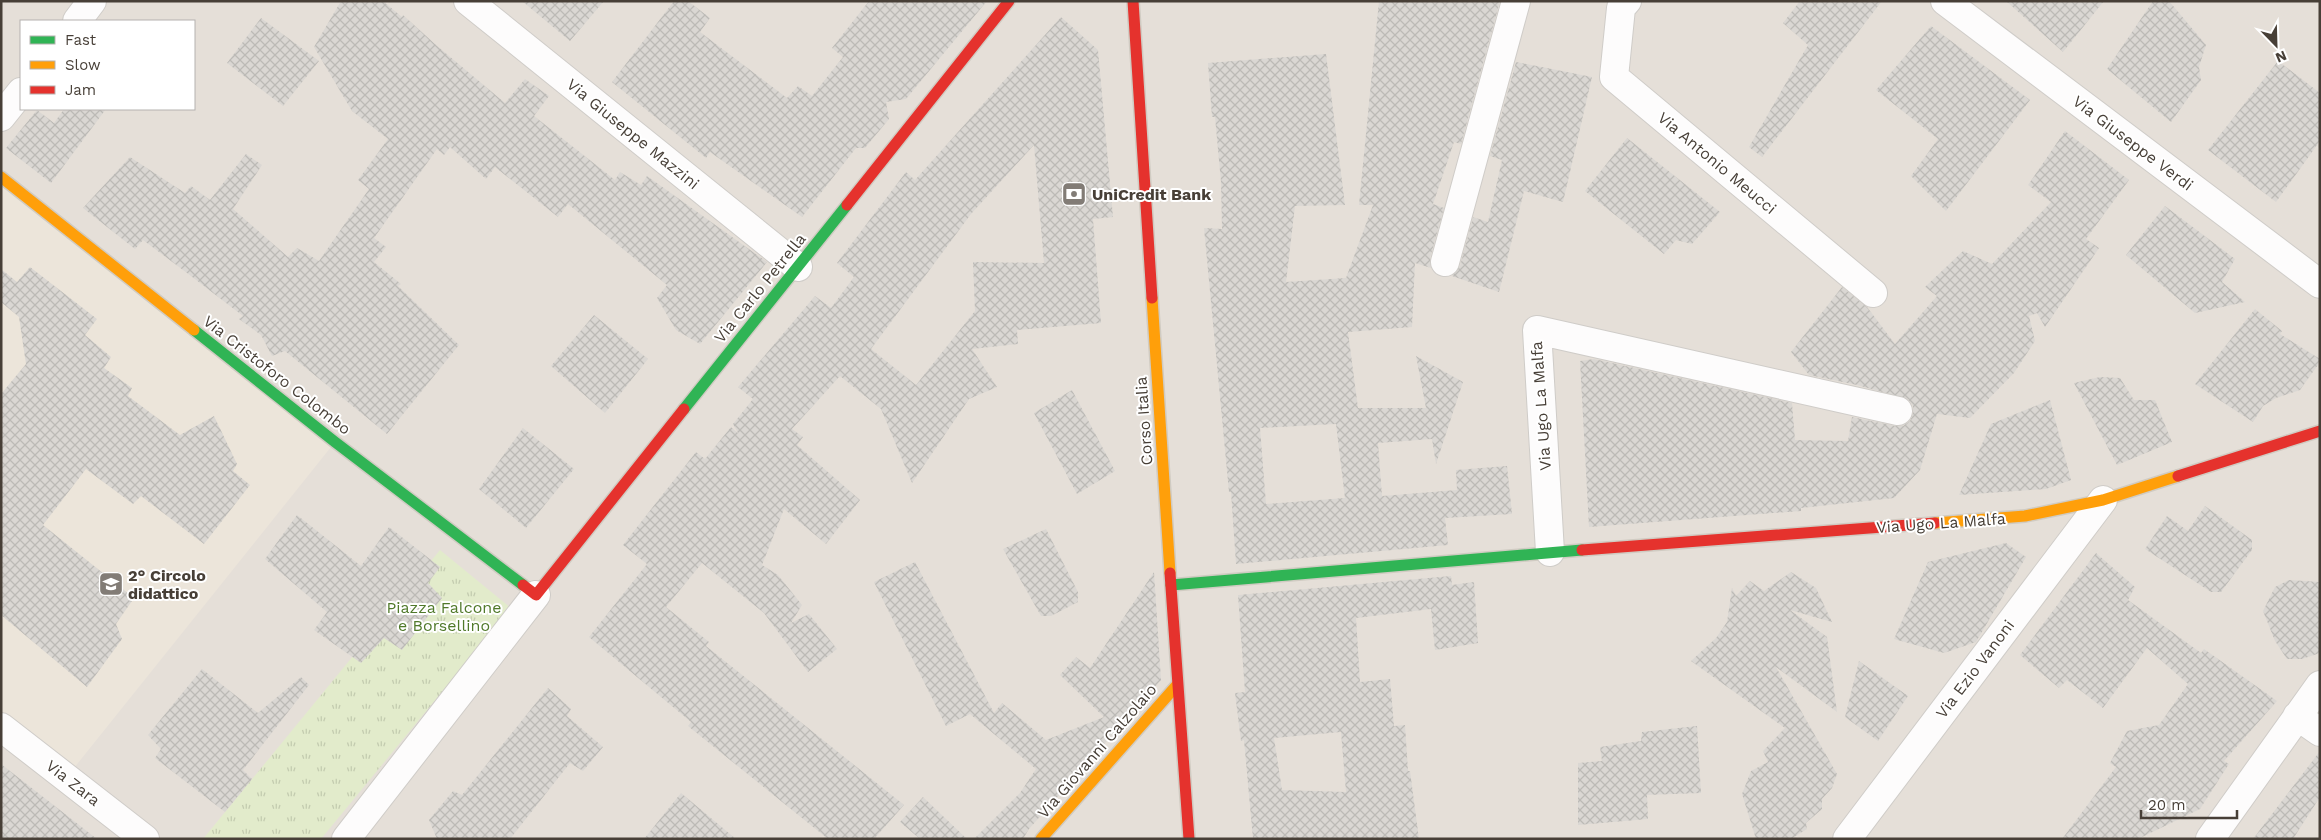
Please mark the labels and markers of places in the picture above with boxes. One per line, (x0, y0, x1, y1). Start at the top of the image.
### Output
bank icon: UniCredit Bank (1061, 181, 1087, 207)
place label: UniCredit Bank (1092, 185, 1211, 204)
place label: 2° Circolo didattico (128, 566, 206, 603)
school or university icon: 2° Circolo didattico (98, 571, 124, 597)

